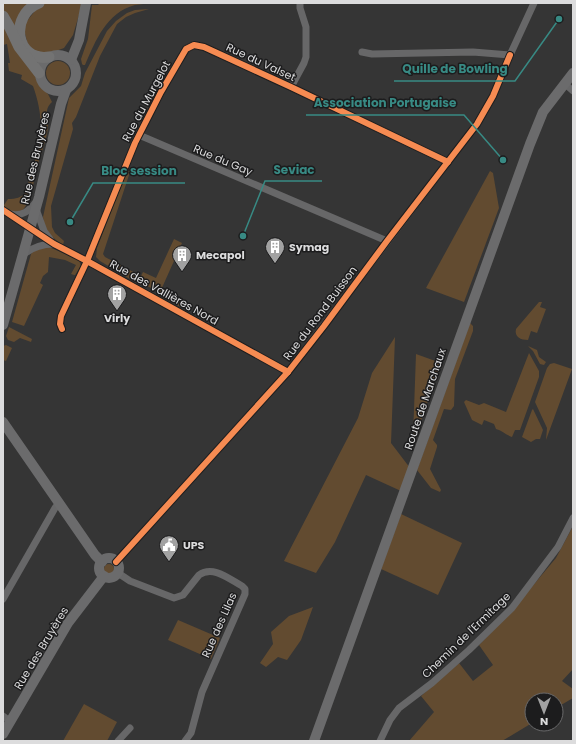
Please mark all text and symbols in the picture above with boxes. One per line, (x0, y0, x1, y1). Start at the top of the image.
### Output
street label: Rue du Valset (224, 39, 298, 85)
callout: Quille de Bowling (394, 57, 515, 81)
street label: Rue du Murgelot (118, 58, 174, 144)
text: Quille de Bowling (402, 60, 508, 77)
callout: Association Portugaise (306, 91, 464, 115)
text: Association Portugaise (314, 94, 457, 111)
street label: Rue des Bruyères (17, 110, 53, 206)
street label: Rue du Gay (191, 140, 256, 180)
callout: Seviac (265, 157, 322, 181)
callout: Bloc session (93, 159, 185, 183)
text: Seviac (273, 161, 315, 178)
text: Bloc session (101, 162, 177, 179)
building icon: Symag (264, 236, 286, 264)
place label: Symag (289, 239, 329, 255)
building icon: Mecapol (171, 244, 193, 272)
place label: Mecapol (196, 247, 245, 263)
street label: Rue des Vallières Nord (107, 255, 221, 329)
street label: Rue du Rond Buisson (279, 263, 361, 363)
building icon: Virly (106, 283, 128, 311)
place label: Virly (104, 310, 130, 326)
street label: Route de Marchaux (400, 346, 450, 452)
public building icon: UPS (158, 534, 180, 562)
place label: UPS (183, 537, 205, 553)
street label: Chemin de l'Ermitage (418, 588, 514, 682)
street label: Rue des Lilas (198, 590, 241, 660)
street label: Rue des Bruyères (10, 603, 72, 692)
north arrow (524, 692, 564, 732)
text: N (540, 714, 548, 730)

